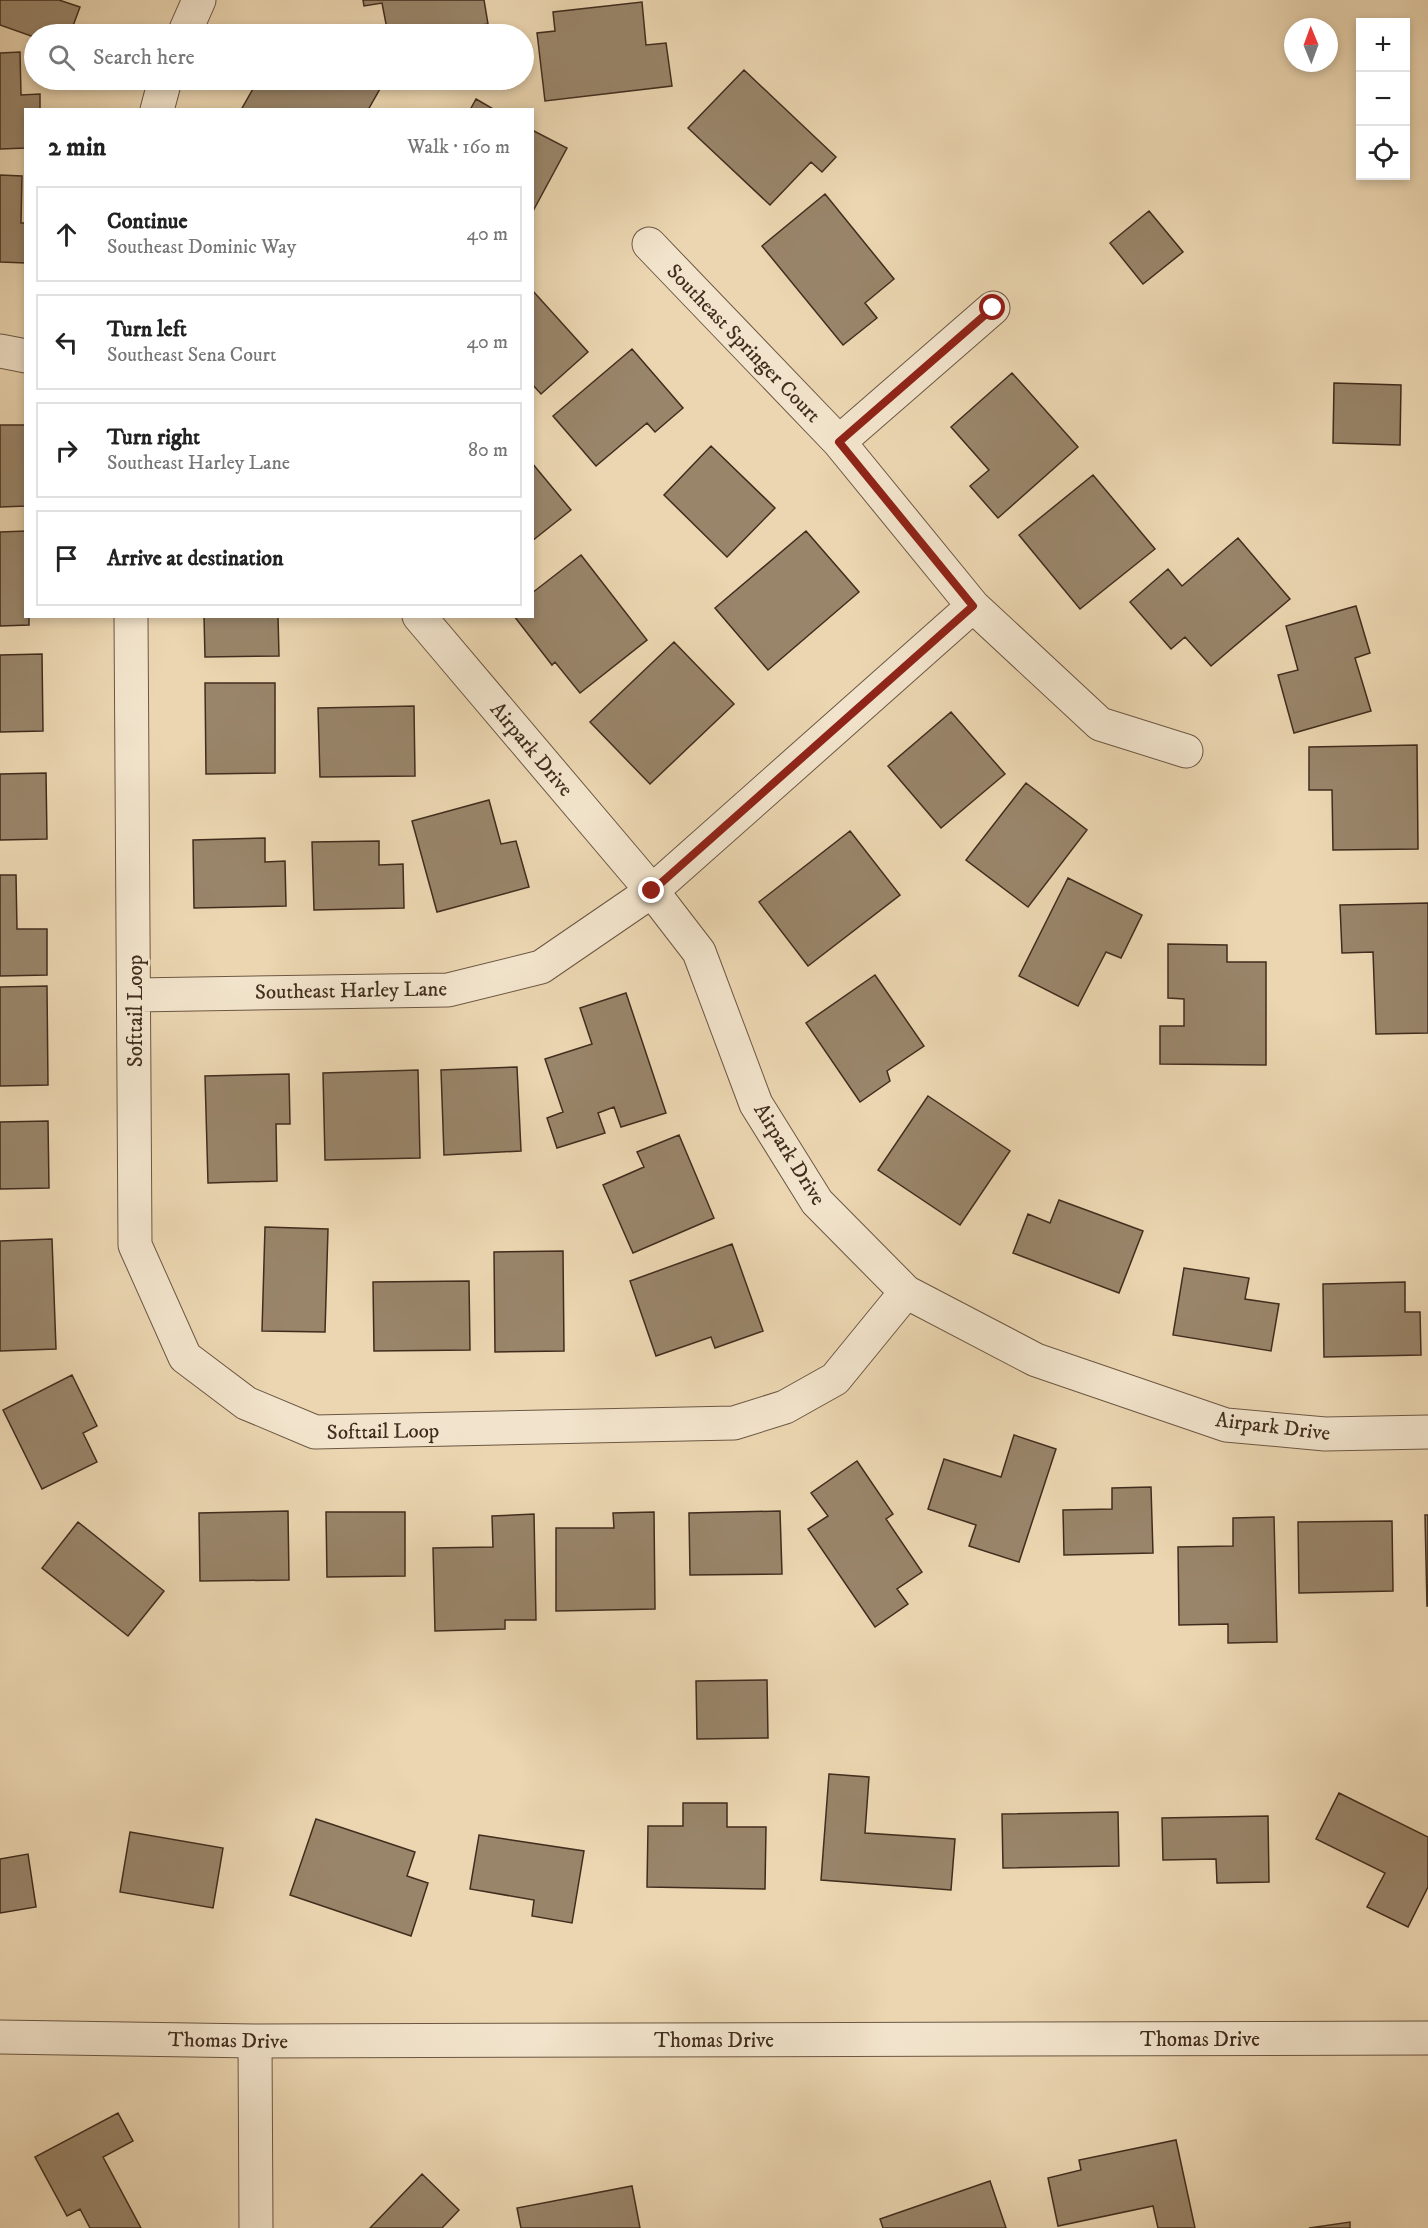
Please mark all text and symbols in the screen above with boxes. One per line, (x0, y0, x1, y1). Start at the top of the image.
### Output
north arrow (1284, 18, 1338, 72)
map controls (1356, 18, 1410, 180)
button: + (1356, 18, 1410, 72)
search box (24, 24, 534, 90)
icon: search (45, 41, 78, 74)
text: Search here (93, 44, 195, 71)
button: − (1356, 72, 1410, 126)
button: locate (1356, 126, 1410, 180)
text: 2 min (48, 131, 106, 164)
text: Walk · 160 m (407, 135, 510, 160)
text: Continue (107, 208, 188, 235)
icon: ahead (50, 218, 83, 251)
text: 40 m (466, 222, 508, 247)
text: Southeast Dominic Way (107, 235, 296, 260)
street label: Southeast Springer Court (661, 259, 826, 429)
route start (979, 294, 1005, 320)
text: Turn left (107, 316, 187, 343)
icon: left (50, 326, 83, 359)
text: 40 m (466, 330, 508, 355)
text: Southeast Sena Court (107, 343, 276, 368)
text: Turn right (107, 424, 200, 451)
icon: right (50, 434, 83, 467)
text: 80 m (468, 438, 508, 463)
text: Southeast Harley Lane (107, 451, 290, 476)
icon: arrive (50, 542, 83, 575)
text: Arrive at destination (107, 545, 284, 572)
street label: Airpark Drive (484, 697, 578, 802)
route end (638, 877, 664, 903)
street label: Softtail Loop (123, 955, 149, 1067)
street label: Southeast Harley Lane (255, 976, 448, 1006)
street label: Airpark Drive (748, 1099, 831, 1211)
street label: Airpark Drive (1214, 1407, 1332, 1447)
street label: Softtail Loop (327, 1418, 440, 1446)
street label: Thomas Drive (168, 2027, 289, 2055)
street label: Thomas Drive (1140, 2027, 1260, 2053)
street label: Thomas Drive (654, 2028, 774, 2054)

